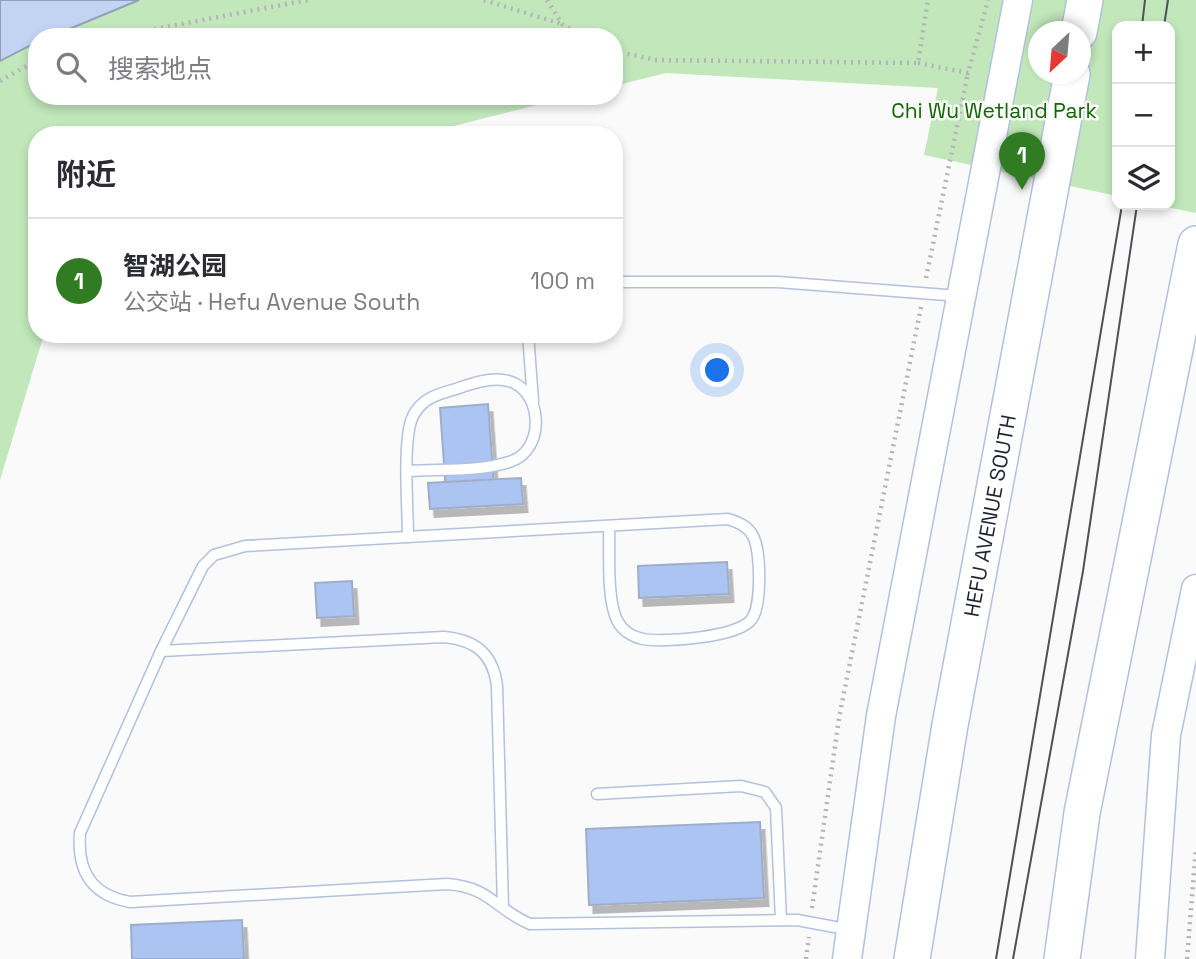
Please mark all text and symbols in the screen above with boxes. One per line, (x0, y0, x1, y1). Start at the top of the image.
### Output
north arrow (1028, 21, 1091, 84)
map controls (1112, 21, 1175, 210)
button: + (1112, 21, 1175, 84)
search box (28, 28, 623, 105)
icon: search (52, 48, 90, 86)
text: 搜索地点 (108, 52, 212, 86)
button: − (1112, 84, 1175, 147)
park label: Chi Wu Wetland Park (891, 97, 1097, 124)
pin: 1 (999, 132, 1045, 190)
button: layers (1112, 147, 1175, 210)
text: 附近 (56, 155, 116, 194)
text: 智湖公园 (123, 249, 227, 283)
text: 1 (74, 266, 84, 296)
text: 100 m (530, 266, 595, 296)
text: 公交站 · Hefu Avenue South (123, 287, 420, 317)
your location (700, 353, 734, 387)
street label: HEFU AVENUE SOUTH (957, 412, 1021, 619)

